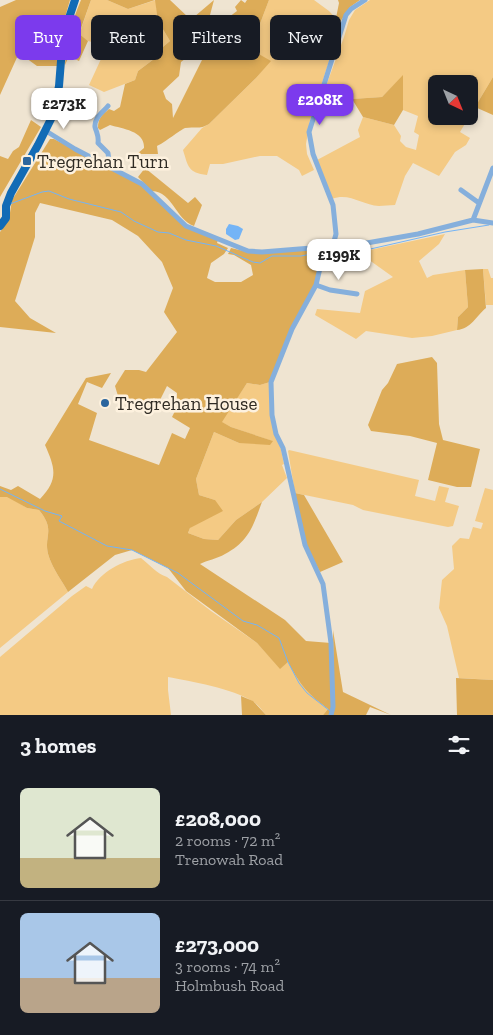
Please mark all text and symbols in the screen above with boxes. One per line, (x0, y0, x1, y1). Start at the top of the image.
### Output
chip: Buy (15, 15, 81, 60)
chip: Rent (91, 15, 163, 60)
chip: Filters (173, 15, 260, 60)
chip: New (270, 15, 341, 60)
north arrow (428, 75, 478, 125)
map controls (428, 75, 478, 125)
pin: £208K (285, 84, 355, 126)
pin: £273K (29, 88, 99, 130)
text: £208K (297, 90, 343, 109)
text: £273K (42, 94, 86, 113)
place label: Tregrehan Turn (37, 150, 169, 173)
marker: Tregrehan Turn (21, 155, 33, 167)
pin: £199K (304, 238, 374, 281)
text: £199K (318, 245, 360, 264)
place label: Tregrehan House (115, 392, 257, 415)
marker: Tregrehan House (99, 397, 111, 409)
icon: filters (445, 731, 473, 759)
text: 3 homes (20, 733, 96, 758)
text: £208,000 (175, 806, 261, 831)
icon: home (60, 808, 120, 868)
text: 2 rooms · 72 m² (175, 831, 280, 850)
text: Trenowah Road (175, 850, 283, 869)
text: £273,000 (175, 932, 259, 957)
icon: home (60, 933, 120, 993)
text: 3 rooms · 74 m² (175, 957, 280, 976)
text: Holmbush Road (175, 976, 284, 995)

